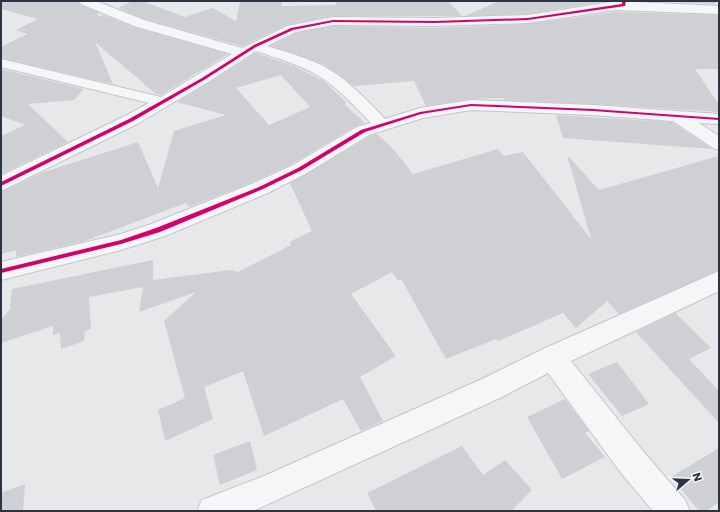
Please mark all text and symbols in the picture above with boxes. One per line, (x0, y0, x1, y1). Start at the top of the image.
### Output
north arrow (668, 460, 708, 500)
text: N (689, 470, 706, 483)

